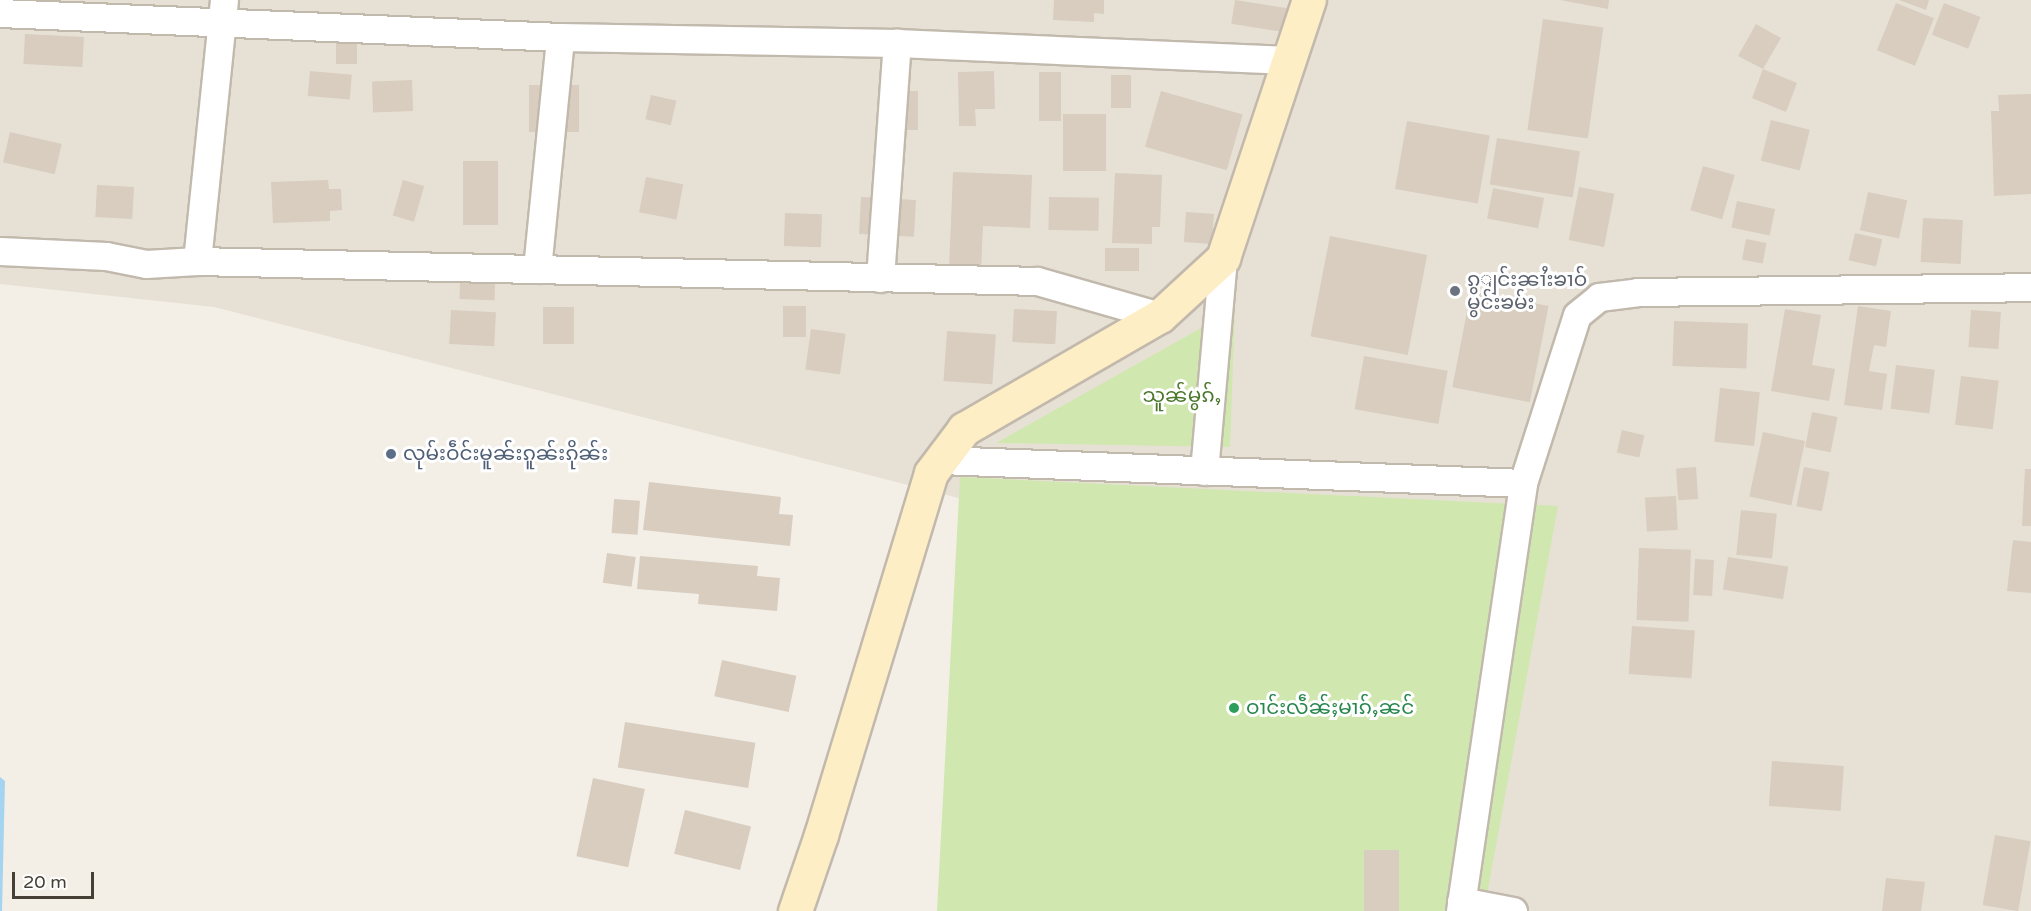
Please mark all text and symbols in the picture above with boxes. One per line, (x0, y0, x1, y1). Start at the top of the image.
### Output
place label: ၵွျင်းၼၢႆးၶၢဝ် မွင်းၶမ်း (1467, 268, 1587, 315)
marker: ၵွျင်းၼၢႆးၶၢဝ် မွင်းၶမ်း (1448, 284, 1462, 298)
park label: သူၼ်မွၵ်ႇ (1143, 384, 1221, 408)
place label: လုမ်းဝဵင်းမူၼ်းၵူၼ်းၵိုၼ်း (403, 442, 608, 466)
marker: လုမ်းဝဵင်းမူၼ်းၵူၼ်းၵိုၼ်း (384, 447, 398, 461)
place label: ဝၢင်းလဵၼ်ႈမၢၵ်ႇၼင် (1246, 696, 1414, 720)
marker: ဝၢင်းလဵၼ်ႈမၢၵ်ႇၼင် (1227, 701, 1241, 715)
scale bar (15, 860, 98, 898)
text: 20 m (23, 871, 67, 893)

